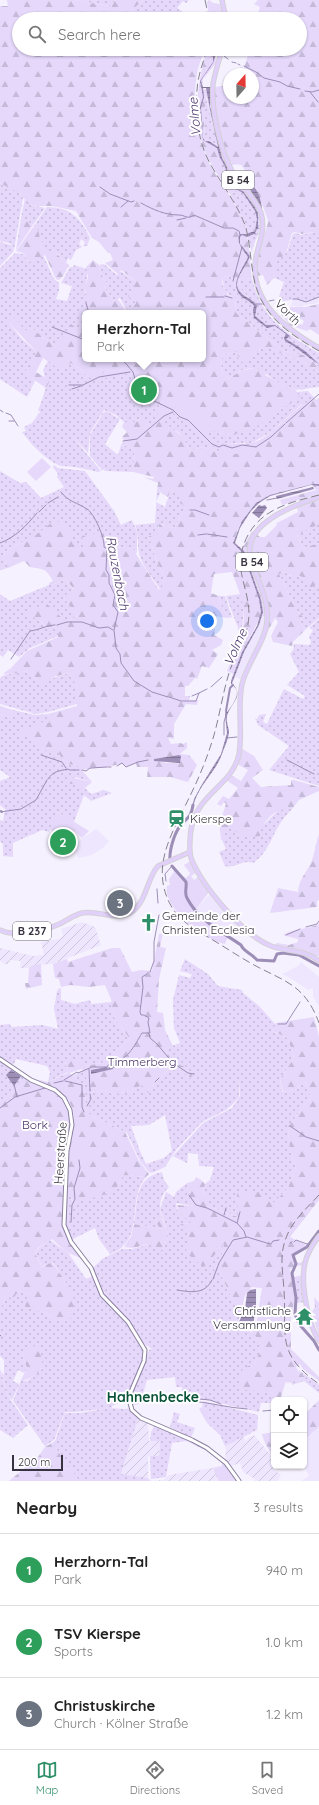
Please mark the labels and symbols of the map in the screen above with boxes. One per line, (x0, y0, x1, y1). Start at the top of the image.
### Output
north arrow (223, 68, 259, 104)
water label: Volme (184, 97, 204, 137)
road number: B 54 (222, 171, 254, 189)
street label: Vorth (272, 296, 304, 328)
pin: 1 (131, 375, 157, 405)
water label: Rauzenbach (103, 535, 133, 612)
road number: B 54 (236, 553, 268, 571)
your location (197, 611, 217, 631)
water label: Volme (220, 626, 250, 668)
station icon: Kierspe (167, 808, 187, 828)
place label: Kierspe (190, 811, 232, 826)
pin: 2 (50, 827, 76, 857)
pin: 3 (107, 888, 133, 918)
place label: Gemeinde der Christen Ecclesia (162, 908, 255, 937)
church icon: Gemeinde der Christen Ecclesia (139, 912, 159, 932)
road number: B 237 (13, 922, 51, 940)
park label: Timmerberg (107, 1054, 177, 1069)
park label: Bork (22, 1117, 48, 1132)
street label: Heerstraße (50, 1121, 70, 1185)
place label: Christliche Versammlung (213, 1303, 291, 1332)
temple icon: Christliche Versammlung (294, 1307, 314, 1327)
district label: Hahnenbecke (107, 1388, 199, 1406)
scale bar (12, 1453, 63, 1472)

